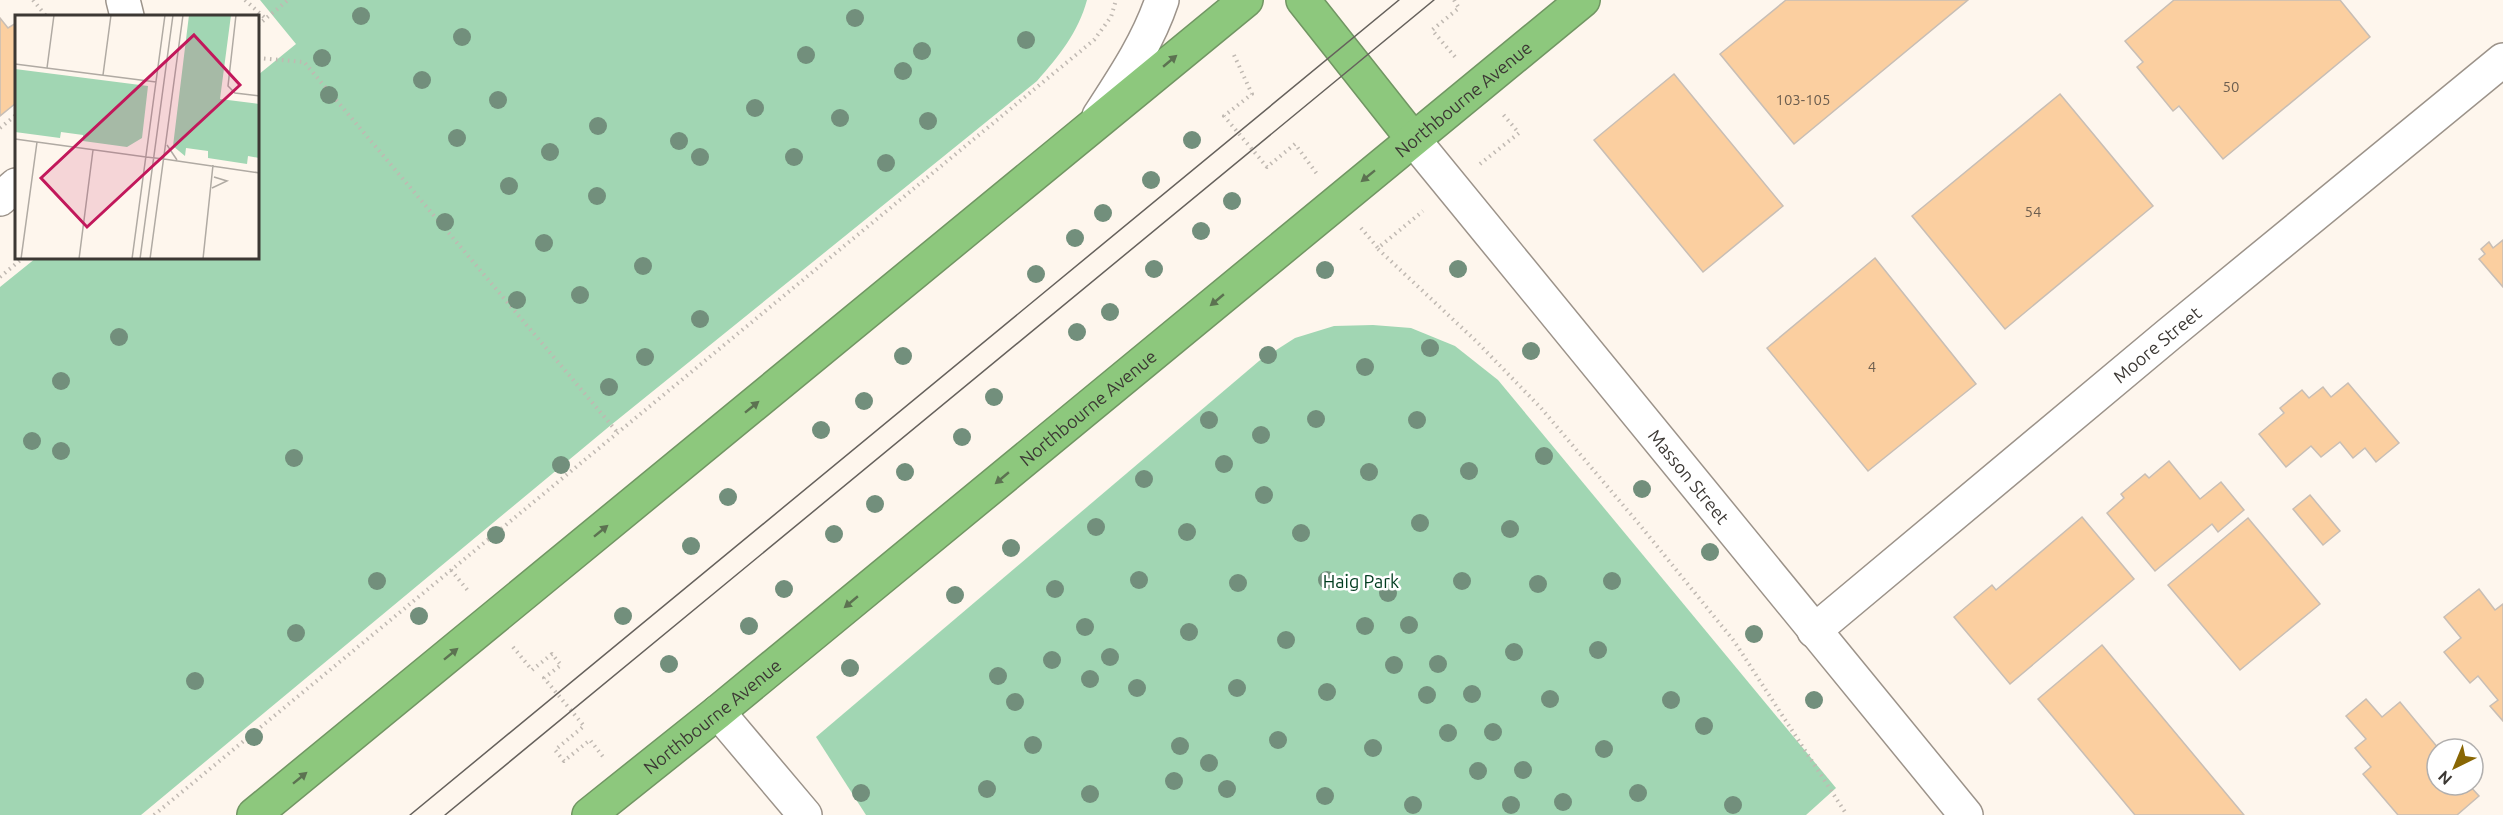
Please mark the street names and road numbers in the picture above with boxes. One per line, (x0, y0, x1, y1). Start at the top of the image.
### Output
street label: Northbourne Avenue (1391, 37, 1535, 161)
street label: Moore Street (2109, 302, 2205, 387)
street label: Northbourne Avenue (1015, 346, 1160, 470)
street label: Masson Street (1645, 425, 1733, 528)
street label: Northbourne Avenue (640, 655, 785, 777)

